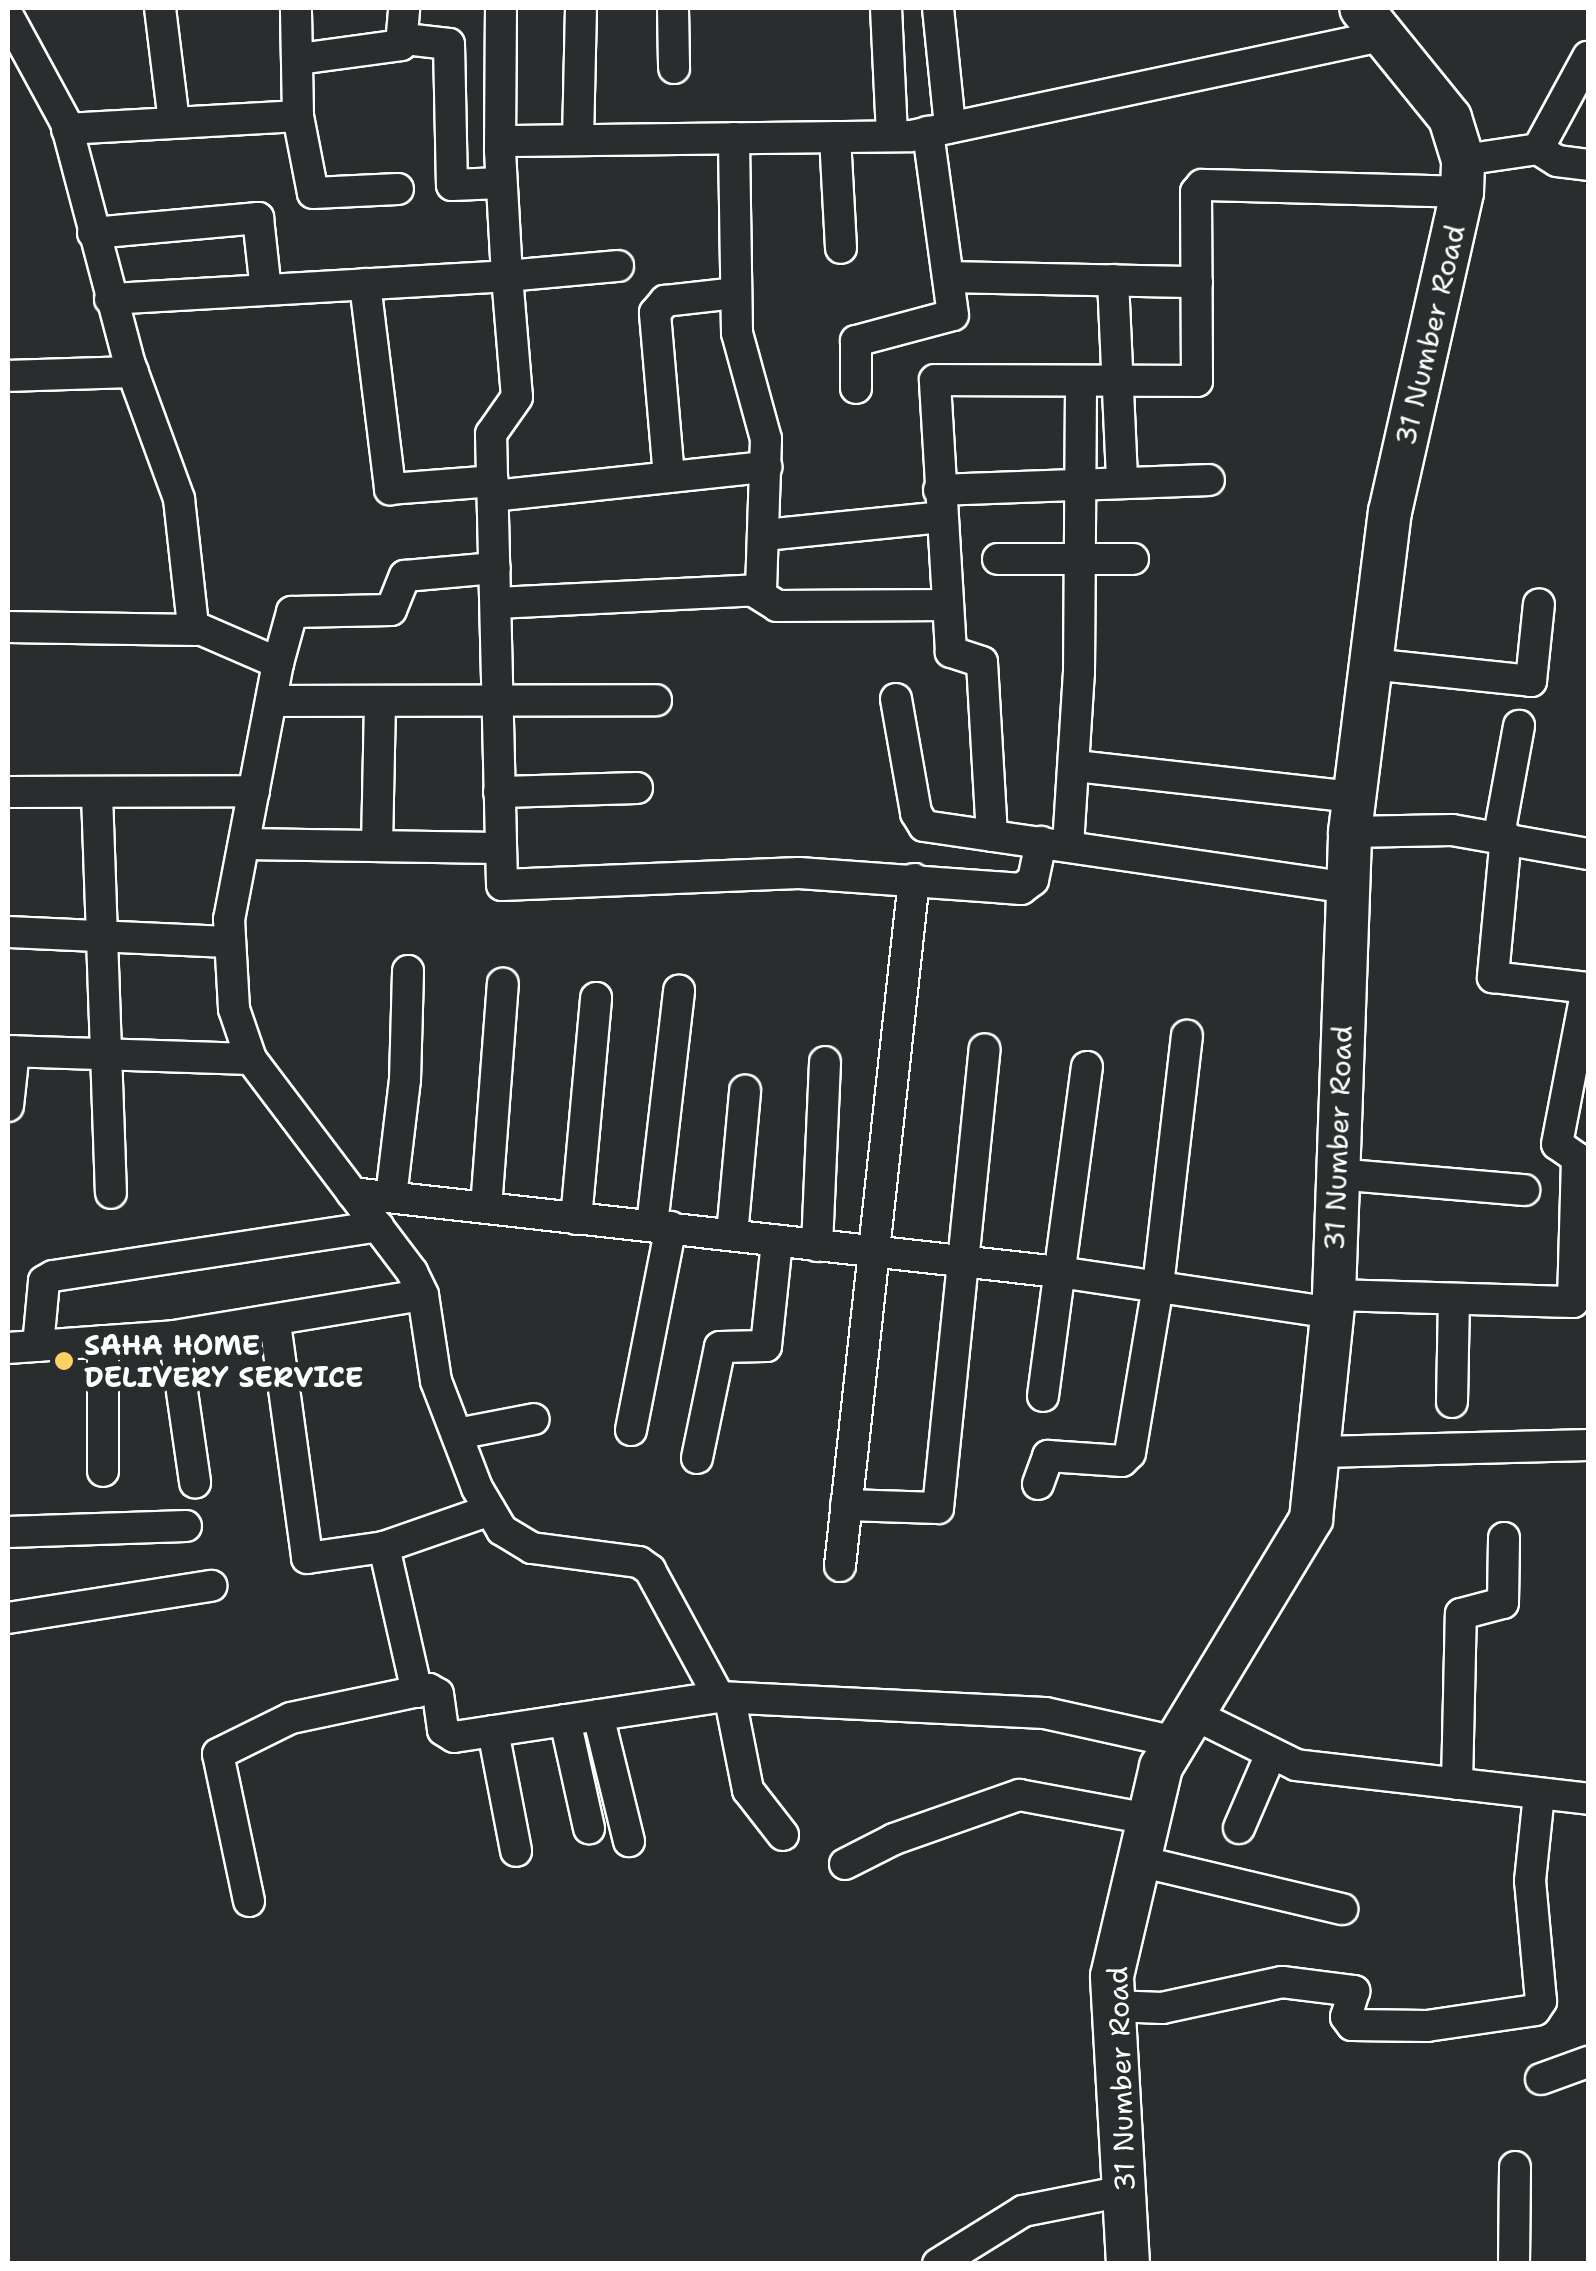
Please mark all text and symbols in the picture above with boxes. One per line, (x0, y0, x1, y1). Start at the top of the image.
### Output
street label: 31 Number Road (1388, 221, 1472, 449)
street label: 31 Number Road (1317, 1025, 1359, 1251)
place label: SAHA HOME DELIVERY SERVICE (84, 1328, 363, 1394)
marker: SAHA HOME DELIVERY SERVICE (53, 1350, 75, 1372)
street label: 31 Number Road (1100, 1966, 1142, 2192)

